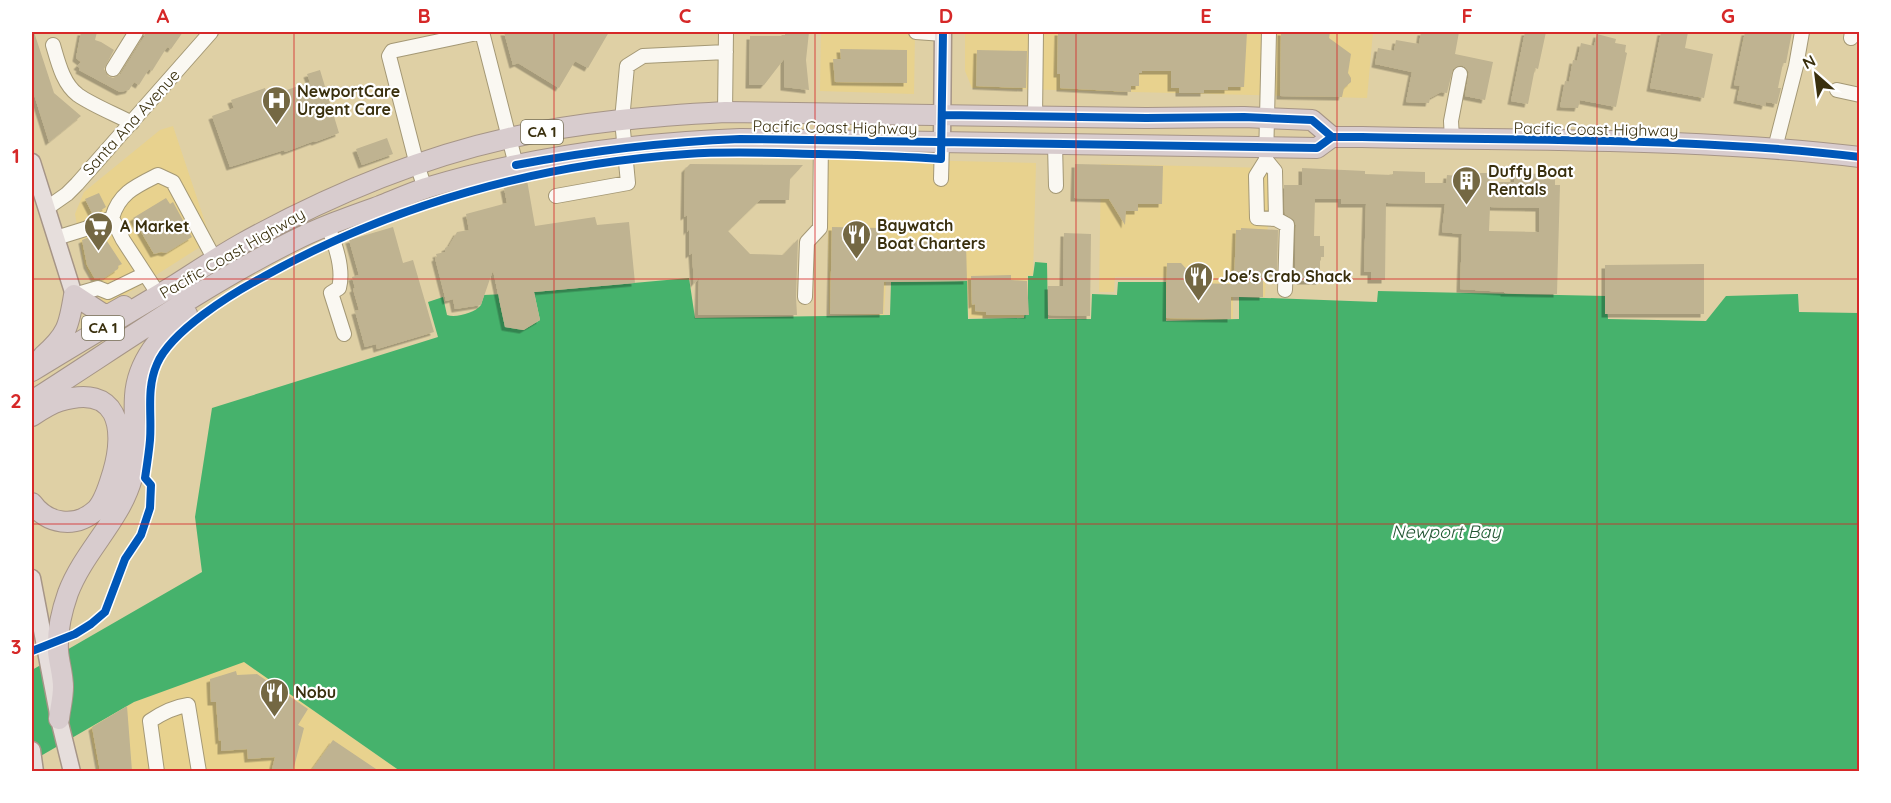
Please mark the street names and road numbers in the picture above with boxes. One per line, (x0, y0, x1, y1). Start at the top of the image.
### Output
street label: Santa Ana Avenue (78, 65, 184, 179)
street label: Pacific Coast Highway (752, 116, 918, 138)
street label: Pacific Coast Highway (1513, 118, 1679, 140)
road number: CA 1 (521, 120, 563, 144)
street label: Pacific Coast Highway (156, 203, 308, 303)
road number: CA 1 (82, 316, 124, 340)

